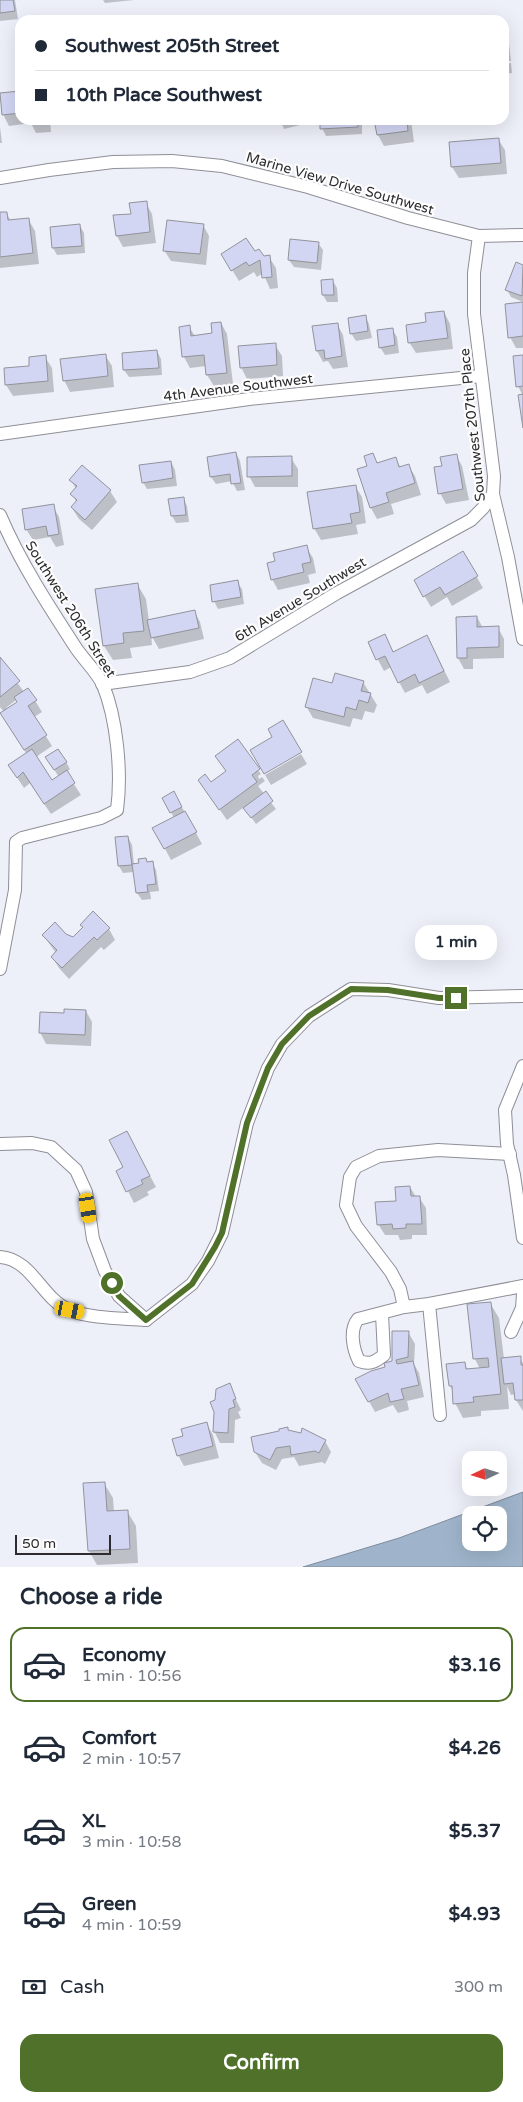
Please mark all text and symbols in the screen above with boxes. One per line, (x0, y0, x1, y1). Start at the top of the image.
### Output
text: Southwest 205th Street (65, 35, 279, 57)
text: 10th Place Southwest (65, 84, 262, 106)
street label: Marine View Drive Southwest (244, 149, 436, 219)
street label: Southwest 207th Place (456, 347, 489, 502)
street label: 4th Avenue Southwest (162, 370, 314, 405)
street label: Southwest 206th Street (22, 538, 120, 681)
street label: 6th Avenue Southwest (231, 553, 370, 645)
callout: 1 min (415, 926, 497, 960)
text: 1 min (435, 932, 477, 952)
route end (445, 987, 467, 1009)
car (78, 1192, 97, 1224)
route start (101, 1272, 123, 1294)
car (53, 1300, 86, 1320)
north arrow (462, 1451, 508, 1496)
map controls (462, 1451, 507, 1551)
button: locate (462, 1506, 507, 1551)
scale bar (15, 1532, 111, 1555)
text: 50 m (22, 1535, 56, 1552)
text: Choose a ride (20, 1584, 163, 1610)
icon: car (22, 1642, 67, 1687)
text: Economy (82, 1644, 166, 1666)
text: $3.16 (449, 1654, 501, 1676)
text: 1 min · 10:56 (82, 1666, 181, 1686)
icon: car (22, 1725, 67, 1770)
text: Comfort (82, 1727, 156, 1749)
text: $4.26 (449, 1737, 501, 1759)
text: 2 min · 10:57 (82, 1749, 181, 1769)
icon: car (22, 1808, 67, 1853)
text: XL (82, 1810, 106, 1832)
text: $5.37 (449, 1820, 501, 1842)
text: 3 min · 10:58 (82, 1832, 181, 1852)
icon: car (22, 1891, 67, 1936)
text: Green (82, 1893, 136, 1915)
text: $4.93 (449, 1903, 501, 1925)
text: 4 min · 10:59 (82, 1915, 181, 1935)
icon: cash (20, 1973, 48, 2001)
text: Cash (60, 1976, 105, 1998)
text: 300 m (454, 1977, 503, 1997)
button: Confirm (20, 2034, 503, 2092)

